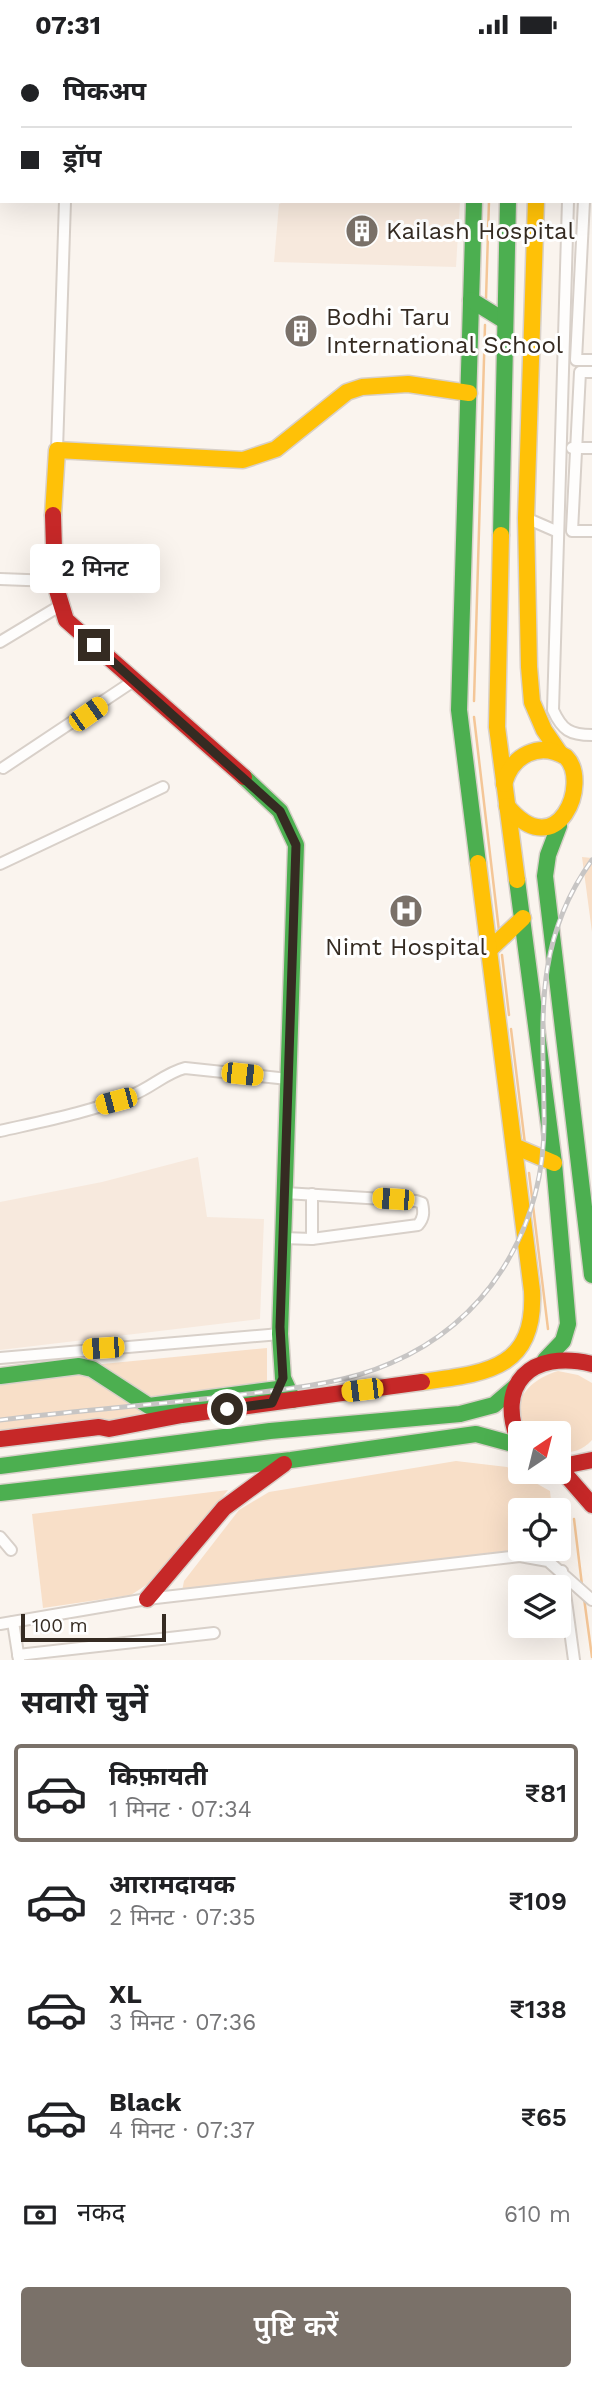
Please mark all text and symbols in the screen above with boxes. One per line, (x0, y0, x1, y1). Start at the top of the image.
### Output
text: 07:31 (35, 10, 101, 40)
text: पिकअप (63, 76, 146, 106)
text: ड्रॉप (63, 143, 101, 173)
building icon: Kailash Hospital (343, 212, 381, 250)
place label: Kailash Hospital (386, 217, 576, 245)
place label: Bodhi Taru International School (326, 303, 564, 359)
building icon: Bodhi Taru International School (282, 312, 320, 350)
callout: 2 मिनट (29, 543, 159, 593)
text: 2 मिनट (61, 555, 129, 582)
route end (78, 629, 110, 661)
car (65, 693, 112, 735)
hospital icon: Nimt Hospital (387, 892, 425, 930)
place label: Nimt Hospital (325, 933, 488, 961)
car (221, 1061, 264, 1087)
car (93, 1085, 140, 1117)
car (372, 1187, 415, 1211)
car (82, 1336, 125, 1360)
car (340, 1377, 385, 1403)
route start (211, 1393, 243, 1425)
north arrow (508, 1421, 570, 1484)
map controls (508, 1421, 571, 1638)
button: locate (508, 1498, 571, 1561)
button: layers (508, 1575, 571, 1638)
scale bar (21, 1611, 166, 1643)
text: 100 m (32, 1614, 88, 1637)
text: सवारी चुनें (21, 1683, 148, 1721)
text: किफ़ायती (109, 1761, 208, 1791)
icon: car (25, 1762, 88, 1825)
text: ₹81 (525, 1778, 567, 1808)
text: 1 मिनट · 07:34 (109, 1796, 252, 1823)
text: आरामदायक (109, 1869, 235, 1899)
icon: car (25, 1870, 88, 1933)
text: ₹109 (508, 1886, 567, 1916)
text: 2 मिनट · 07:35 (109, 1904, 256, 1931)
icon: car (25, 1978, 88, 2041)
text: XL (109, 1979, 142, 2009)
text: ₹138 (509, 1994, 567, 2024)
text: 3 मिनट · 07:36 (109, 2009, 256, 2036)
icon: car (25, 2086, 88, 2149)
text: Black (109, 2087, 181, 2117)
text: ₹65 (521, 2102, 567, 2132)
text: 4 मिनट · 07:37 (109, 2117, 255, 2144)
icon: cash (21, 2196, 59, 2234)
text: नकद (77, 2197, 125, 2227)
text: 610 m (504, 2201, 571, 2228)
button: पुष्टि करें (21, 2287, 571, 2367)

